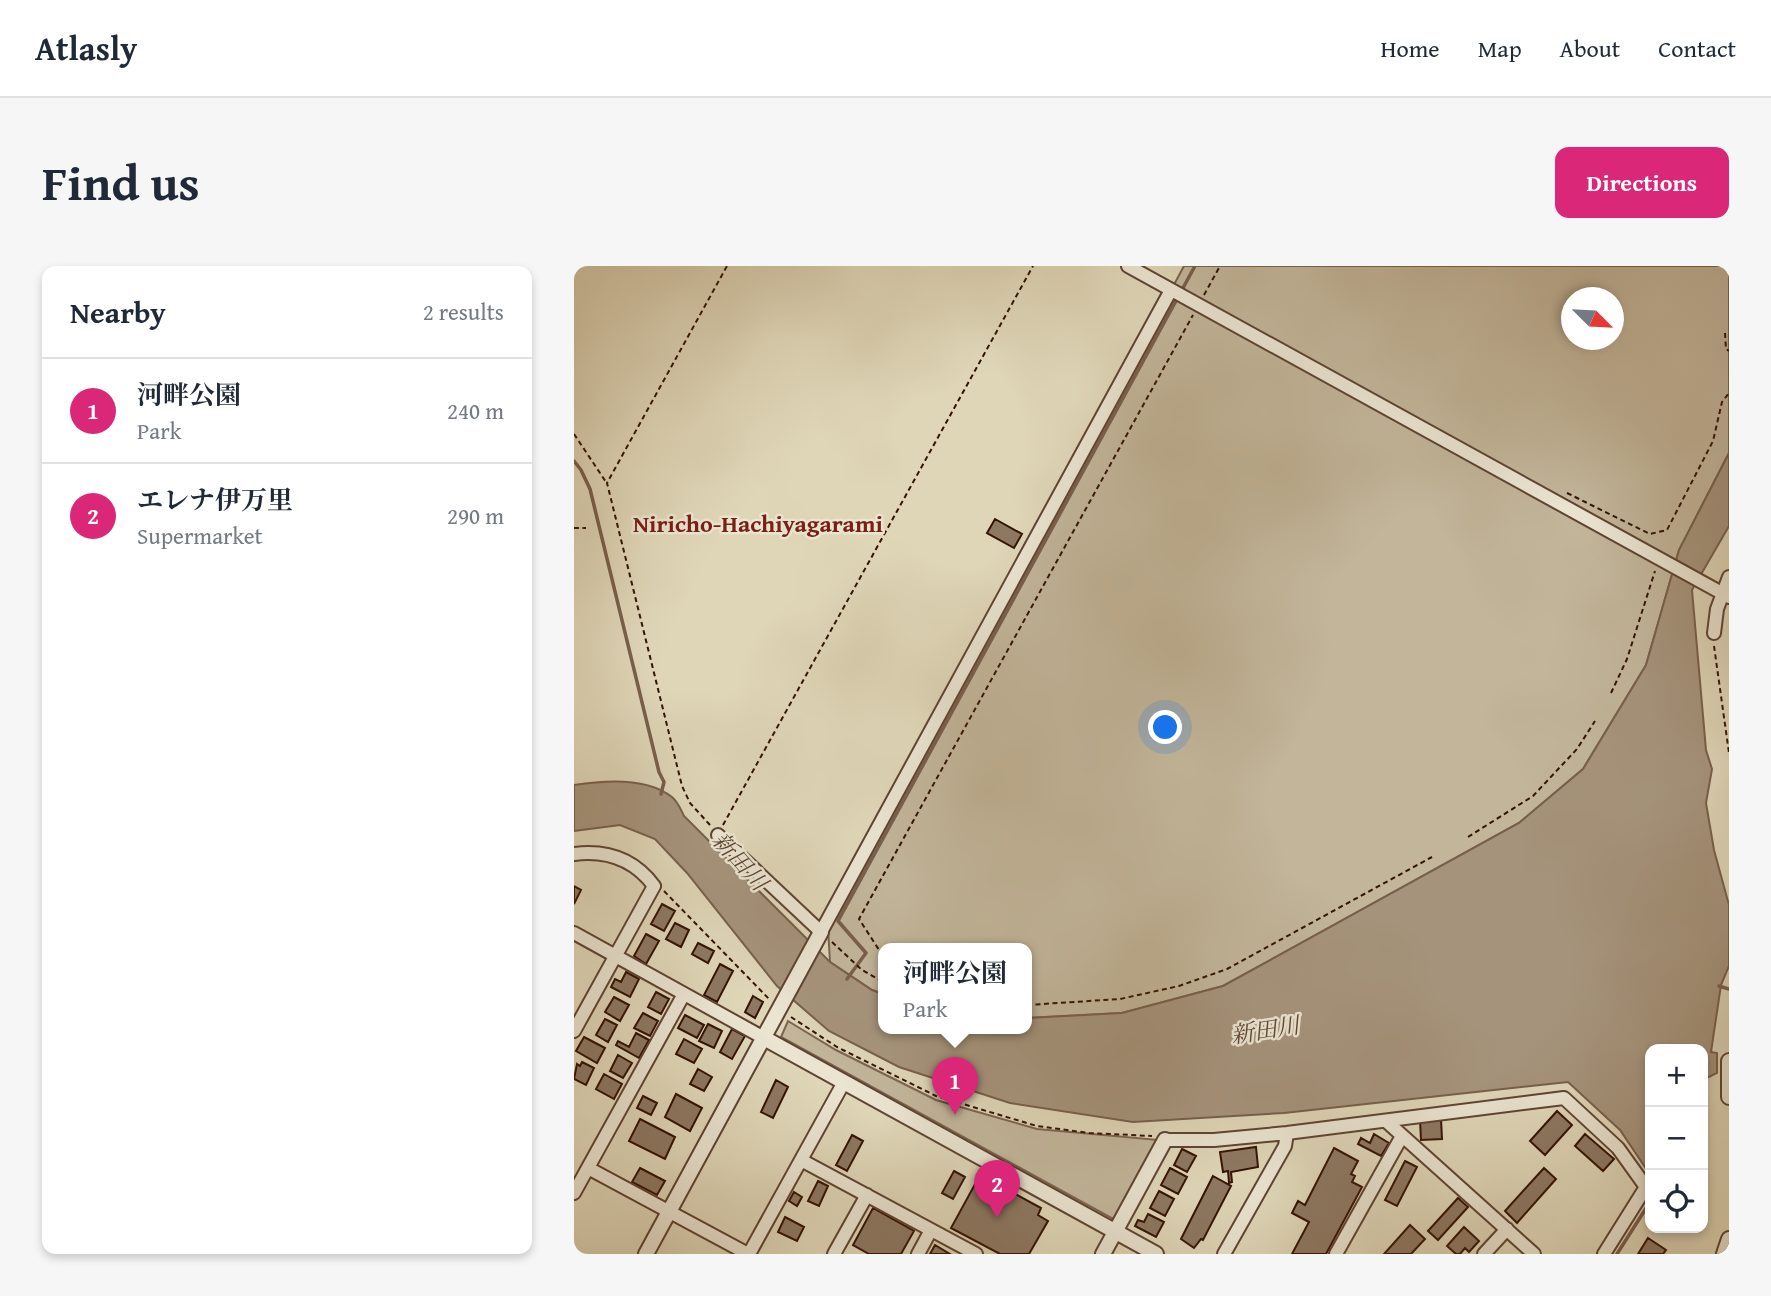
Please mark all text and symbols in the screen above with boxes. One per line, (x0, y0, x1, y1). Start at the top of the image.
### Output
text: Atlasly (35, 24, 137, 72)
text: Home (1381, 31, 1440, 66)
text: Map (1478, 31, 1522, 66)
text: About (1560, 31, 1620, 66)
text: Contact (1658, 31, 1736, 66)
text: Find us (42, 146, 200, 218)
button: Directions (1555, 147, 1729, 218)
north arrow (1561, 287, 1624, 350)
text: Nearby (70, 290, 166, 334)
text: 2 results (423, 295, 504, 328)
text: 河畔公園 (137, 375, 241, 414)
text: 1 (87, 394, 99, 427)
text: 240 m (447, 394, 504, 427)
text: Park (137, 414, 181, 447)
text: エレナ伊万里 (137, 480, 293, 519)
text: 2 (87, 499, 99, 532)
text: 290 m (447, 499, 504, 532)
district label: Niricho-Hachiyagarami (633, 506, 883, 541)
text: Supermarket (137, 519, 263, 552)
your location (1148, 710, 1182, 744)
water label: 新田川 (705, 824, 778, 900)
popup (878, 943, 1032, 1034)
text: 河畔公園 (903, 953, 1007, 992)
text: Park (903, 992, 947, 1025)
water label: 新田川 (1228, 1007, 1305, 1051)
map controls (1645, 1044, 1708, 1233)
button: + (1645, 1044, 1708, 1107)
pin: 1 (932, 1057, 978, 1115)
button: − (1645, 1107, 1708, 1170)
pin: 2 (974, 1160, 1020, 1218)
button: locate (1645, 1170, 1708, 1233)

